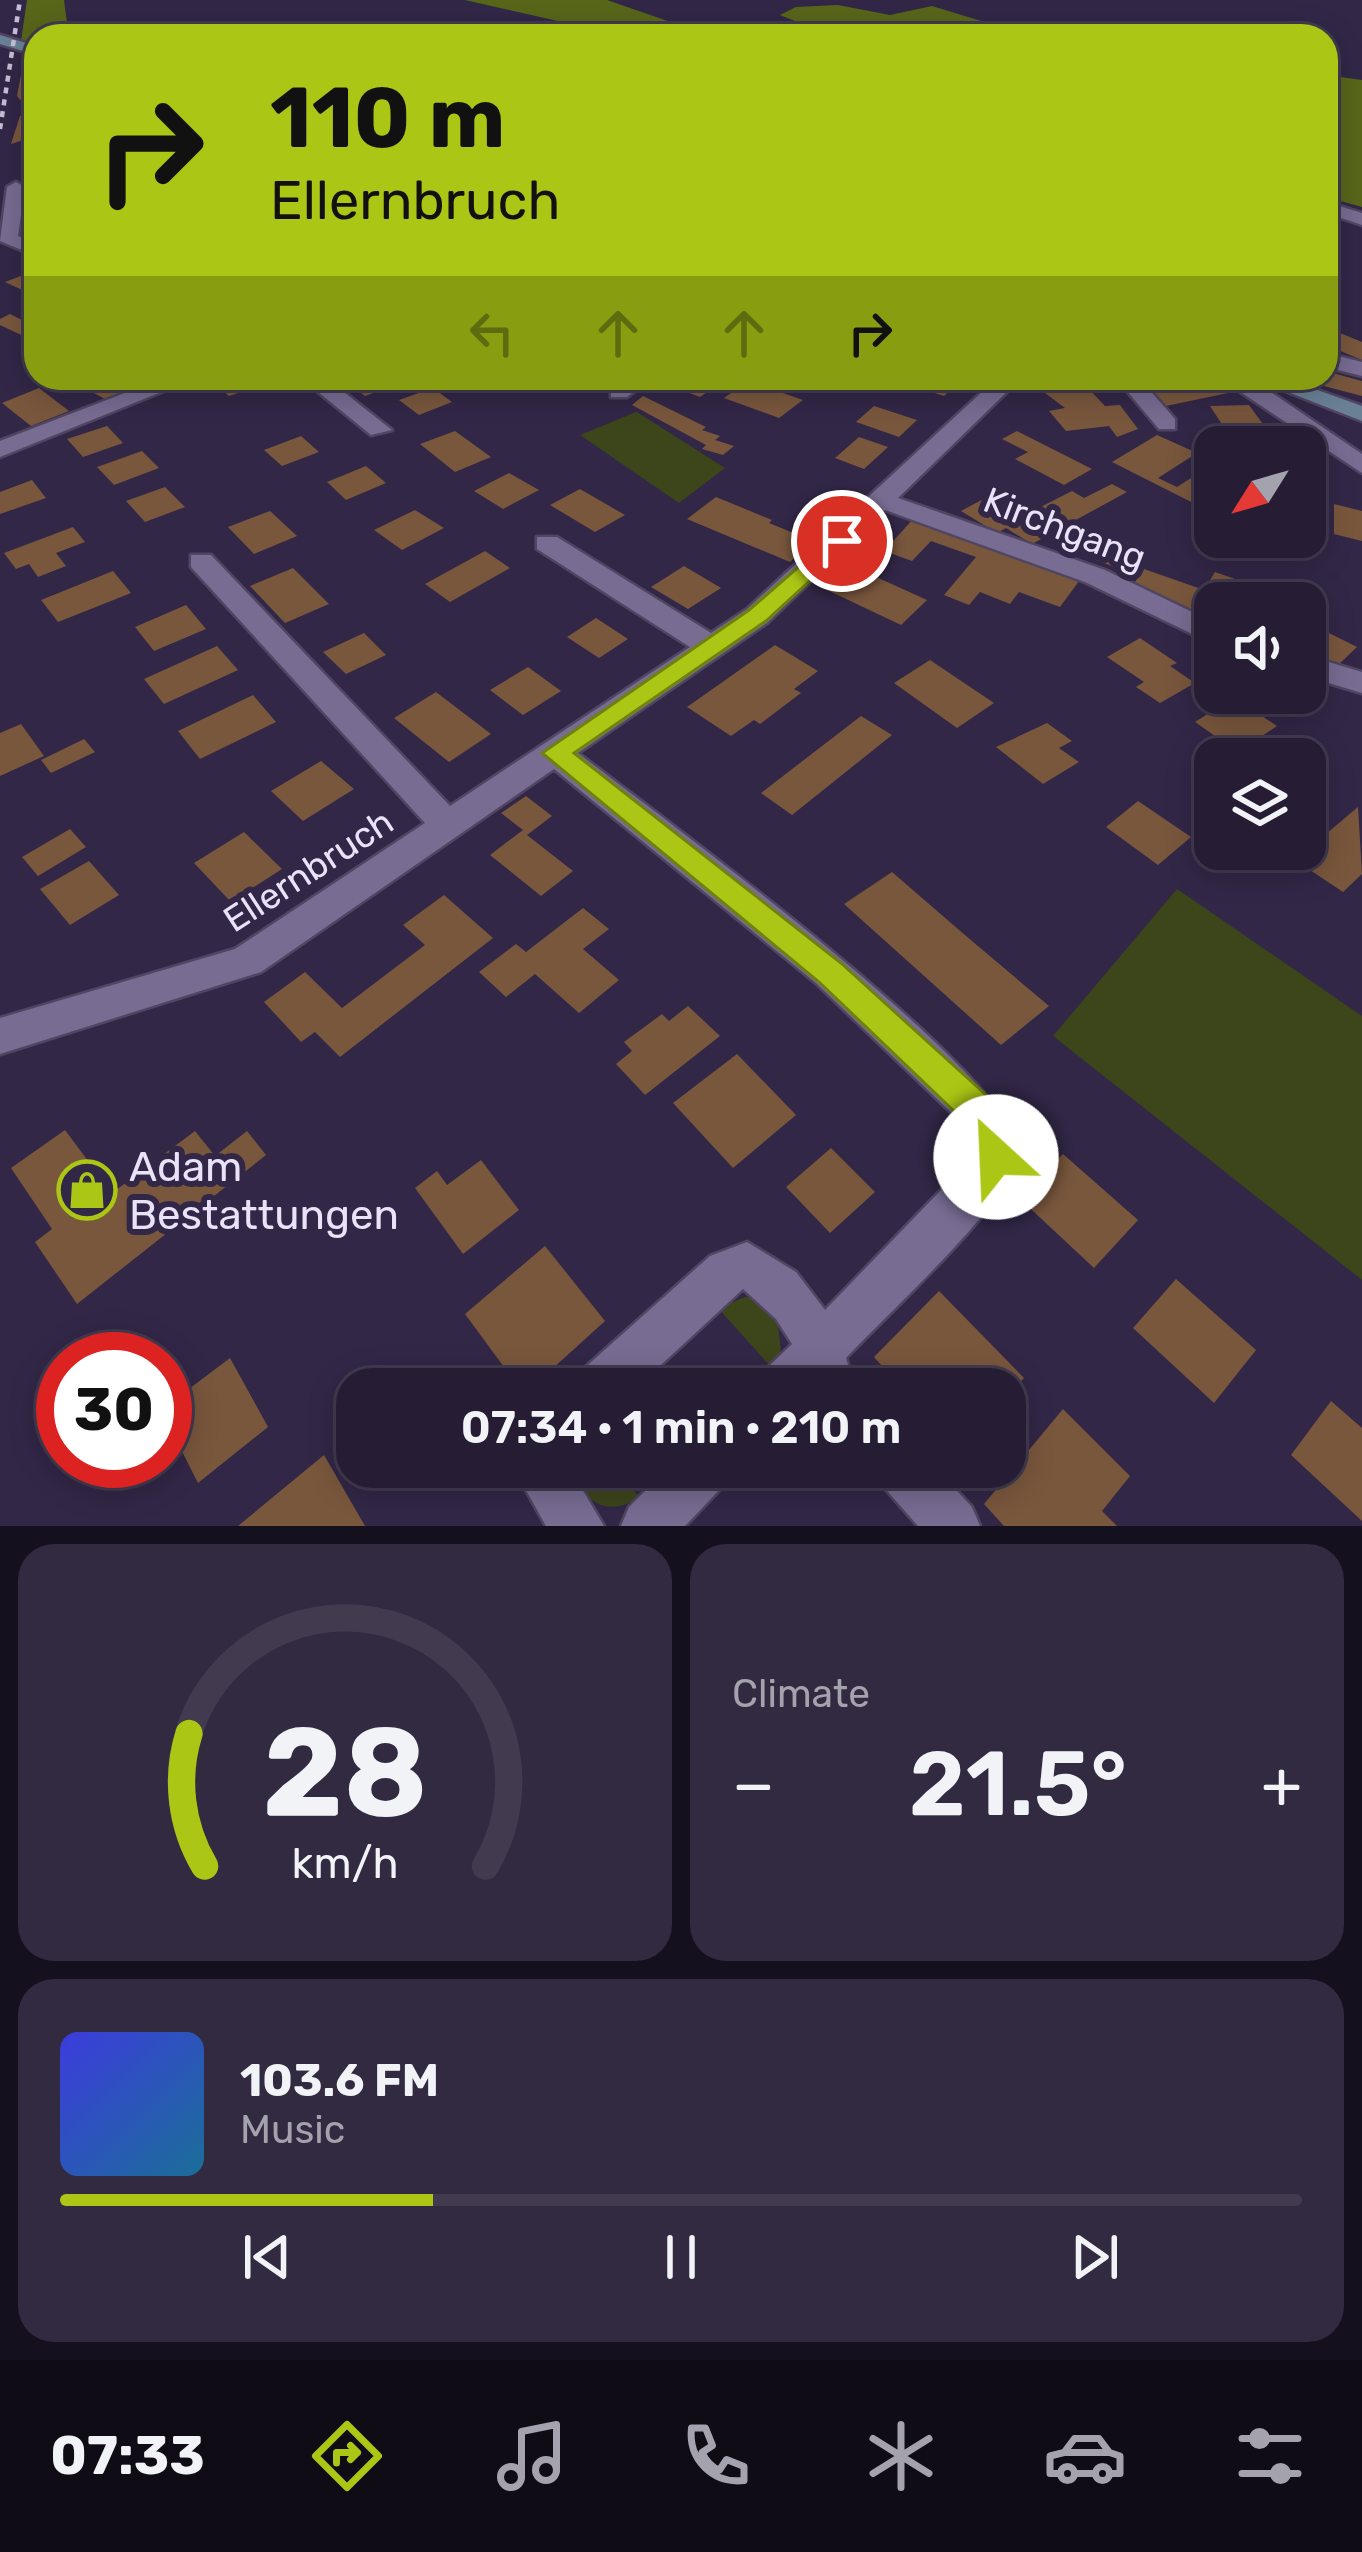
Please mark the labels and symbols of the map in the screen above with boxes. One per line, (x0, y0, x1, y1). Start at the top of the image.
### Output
north arrow (1194, 426, 1326, 558)
street label: Kirchgang (978, 478, 1152, 579)
pin (791, 490, 893, 592)
street label: Ellernbruch (215, 800, 401, 941)
position arrow (933, 1094, 1059, 1220)
place label: Adam Bestattungen (129, 1142, 399, 1240)
shop icon: Adam Bestattungen (56, 1159, 118, 1221)
speed limit sign: 30 (36, 1332, 192, 1488)

